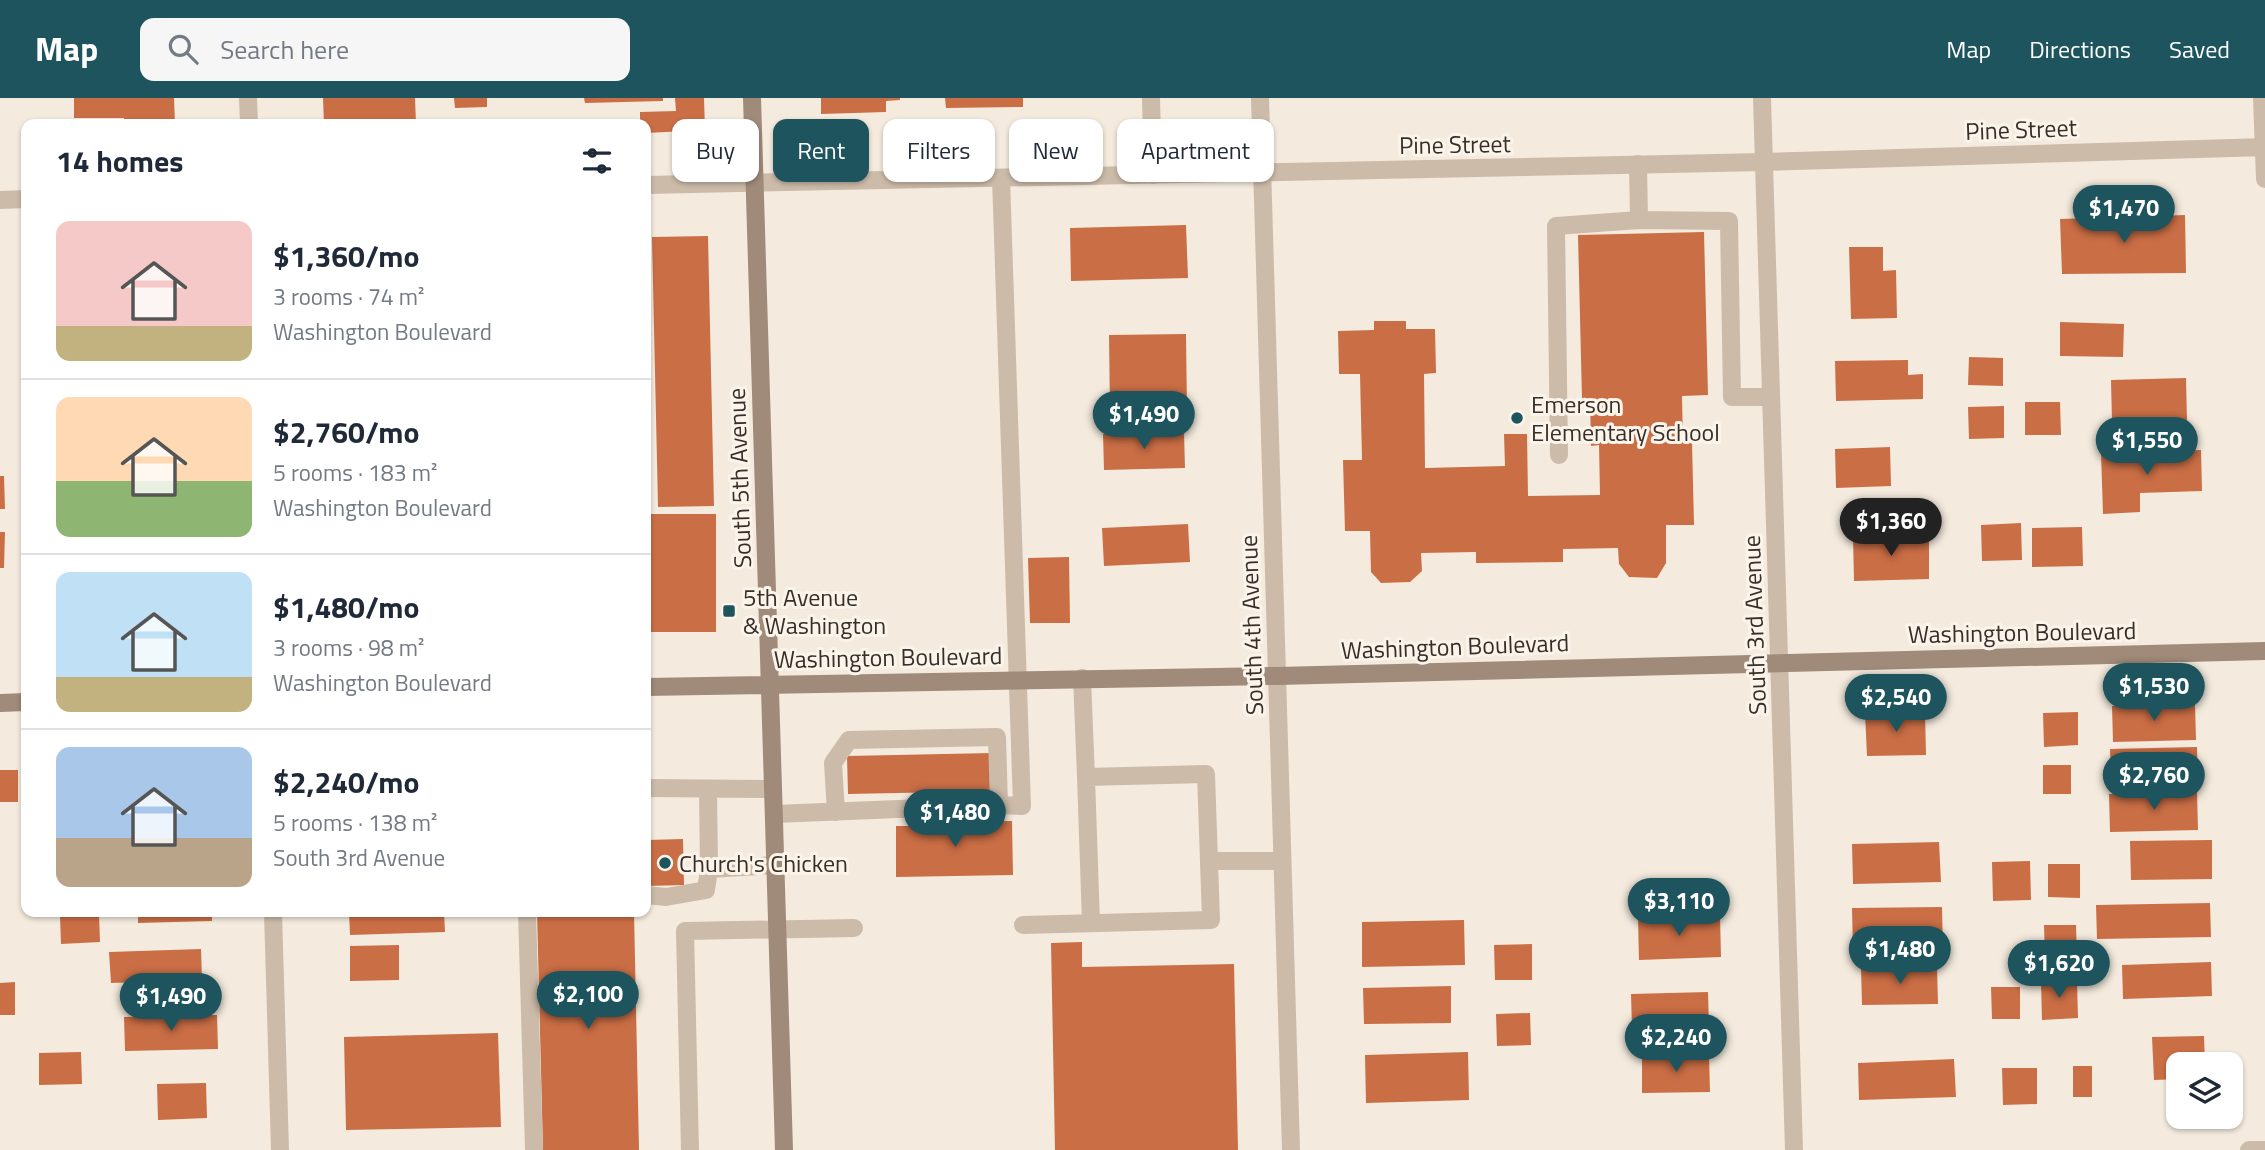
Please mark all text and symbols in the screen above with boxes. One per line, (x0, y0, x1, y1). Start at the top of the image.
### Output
search box (140, 18, 630, 81)
text: Map (35, 24, 98, 74)
icon: search (164, 30, 202, 68)
text: Search here (220, 30, 349, 69)
text: Map (1946, 31, 1991, 67)
text: Directions (2029, 31, 2131, 67)
text: Saved (2169, 31, 2230, 67)
street label: Pine Street (1965, 109, 2078, 149)
chip: Buy (672, 119, 759, 182)
chip: Rent (773, 119, 869, 182)
chip: Filters (883, 119, 995, 182)
chip: New (1009, 119, 1103, 182)
chip: Apartment (1117, 119, 1274, 182)
street label: Pine Street (1399, 125, 1512, 163)
text: 14 homes (56, 138, 183, 184)
icon: filters (578, 142, 616, 180)
pin: $1,470 (2067, 186, 2181, 245)
text: $1,470 (2089, 190, 2159, 225)
text: $1,360/mo (273, 233, 419, 279)
icon: home (112, 249, 196, 333)
text: 3 rooms · 74 m² (273, 279, 424, 314)
text: Washington Boulevard (273, 314, 492, 349)
place label: Emerson Elementary School (1531, 386, 1720, 450)
street label: South 5th Avenue (718, 387, 760, 569)
pin: $1,490 (1087, 392, 1201, 451)
text: $1,490 (1109, 396, 1179, 431)
text: $2,760/mo (273, 409, 419, 455)
marker: Emerson Elementary School (1509, 410, 1525, 426)
pin: $1,550 (2090, 418, 2204, 477)
text: $1,550 (2112, 422, 2182, 457)
icon: home (112, 425, 196, 509)
text: 5 rooms · 183 m² (273, 455, 437, 490)
text: Washington Boulevard (273, 490, 492, 525)
pin: $1,360 (1834, 498, 1948, 558)
text: $1,360 (1856, 503, 1926, 538)
street label: South 4th Avenue (1230, 534, 1272, 716)
street label: South 3rd Avenue (1733, 535, 1775, 715)
place label: 5th Avenue & Washington (743, 579, 886, 643)
text: $1,480/mo (273, 584, 419, 630)
icon: home (112, 600, 196, 684)
marker: 5th Avenue & Washington (721, 603, 737, 619)
street label: Washington Boulevard (1907, 612, 2137, 652)
street label: Washington Boulevard (1340, 624, 1570, 668)
text: 3 rooms · 98 m² (273, 630, 424, 665)
street label: Washington Boulevard (773, 637, 1003, 677)
pin: $1,530 (2097, 664, 2211, 723)
text: Washington Boulevard (273, 665, 492, 700)
text: $1,530 (2119, 668, 2189, 703)
pin: $2,540 (1839, 674, 1953, 734)
text: $2,540 (1861, 679, 1931, 714)
pin: $2,760 (2097, 752, 2211, 812)
text: $2,760 (2119, 757, 2189, 792)
text: $2,240/mo (273, 759, 419, 805)
icon: home (112, 775, 196, 859)
pin: $1,480 (898, 790, 1012, 849)
text: $1,480 (920, 794, 990, 829)
text: 5 rooms · 138 m² (273, 805, 437, 840)
text: South 3rd Avenue (273, 840, 445, 875)
place label: Church's Chicken (679, 845, 848, 881)
marker: Church's Chicken (657, 855, 673, 871)
pin: $3,110 (1622, 878, 1736, 938)
text: $3,110 (1644, 883, 1714, 918)
pin: $1,480 (1843, 926, 1957, 986)
text: $1,480 (1865, 931, 1935, 966)
pin: $1,620 (2002, 940, 2116, 1000)
text: $1,620 (2024, 945, 2094, 980)
pin: $2,100 (531, 972, 645, 1031)
pin: $1,490 (114, 974, 228, 1033)
text: $2,100 (553, 976, 623, 1011)
text: $1,490 (136, 978, 206, 1013)
pin: $2,240 (1619, 1014, 1733, 1074)
text: $2,240 (1641, 1019, 1711, 1054)
map controls (2166, 1052, 2243, 1129)
button: layers (2166, 1052, 2243, 1129)

